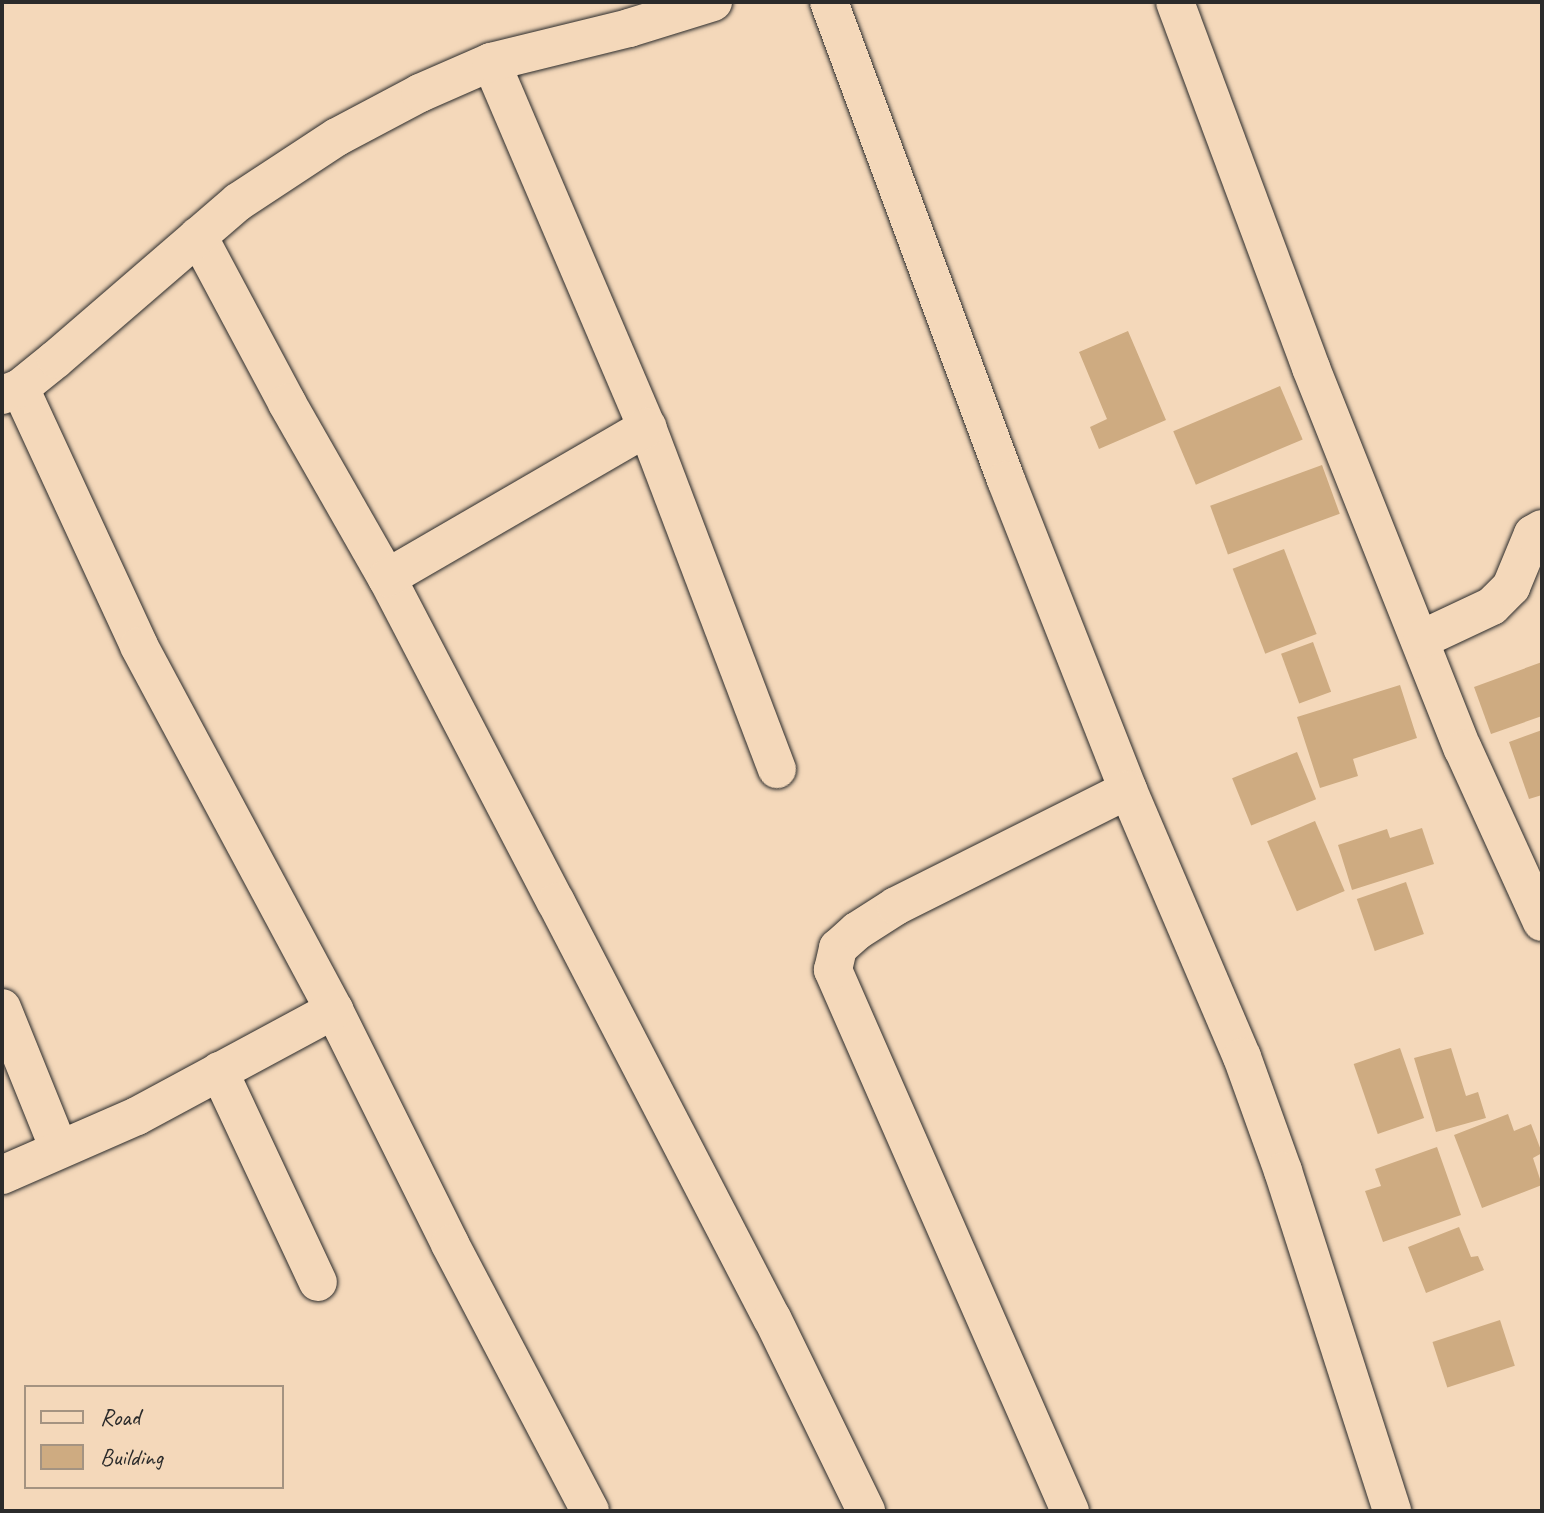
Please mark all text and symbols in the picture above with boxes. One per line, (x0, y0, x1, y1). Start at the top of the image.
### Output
legend (24, 1385, 284, 1489)
text: Road (100, 1402, 140, 1432)
text: Building (100, 1442, 163, 1472)

